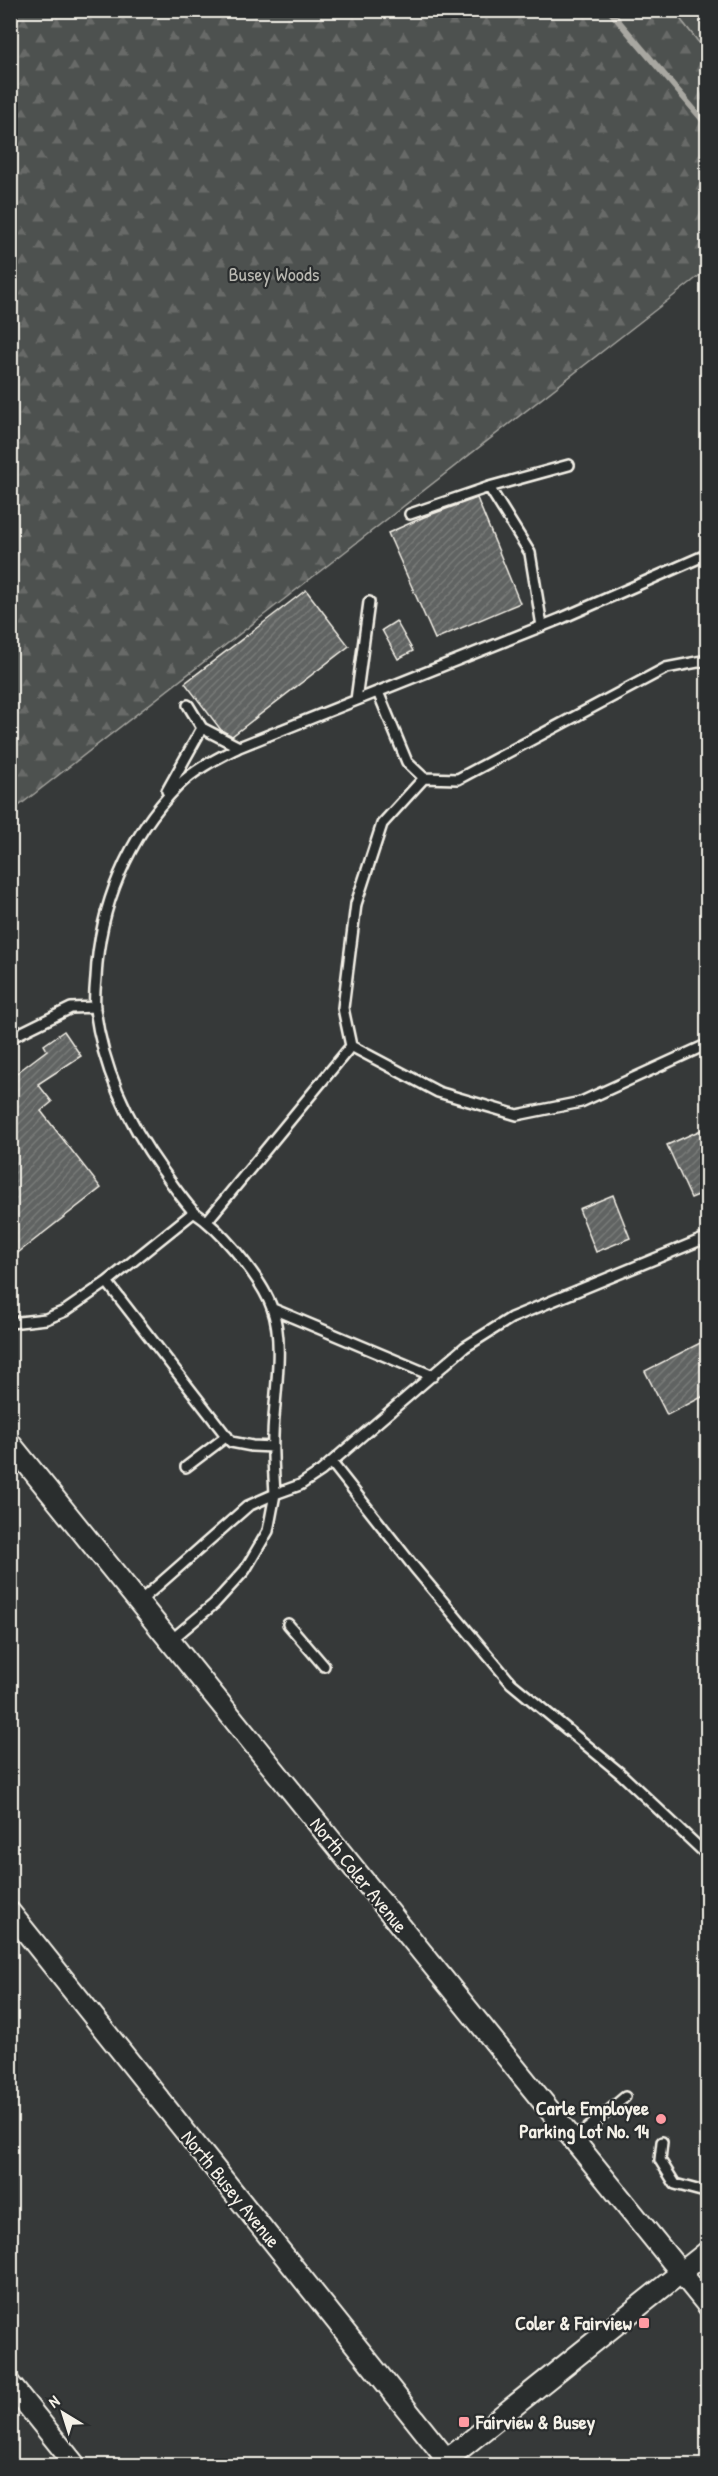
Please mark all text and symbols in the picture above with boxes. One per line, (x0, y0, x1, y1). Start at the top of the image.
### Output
park label: Busey Woods (229, 260, 320, 287)
street label: North Coler Avenue (304, 1811, 414, 1938)
place label: Carle Employee Parking Lot No. 14 (519, 2094, 649, 2145)
marker: Carle Employee Parking Lot No. 14 (654, 2112, 668, 2126)
street label: North Busey Avenue (176, 2124, 287, 2253)
place label: Coler & Fairview (515, 2309, 633, 2336)
marker: Coler & Fairview (637, 2316, 651, 2330)
north arrow (33, 2383, 93, 2443)
text: N (44, 2390, 64, 2412)
place label: Fairview & Busey (475, 2408, 596, 2436)
marker: Fairview & Busey (457, 2415, 471, 2429)

